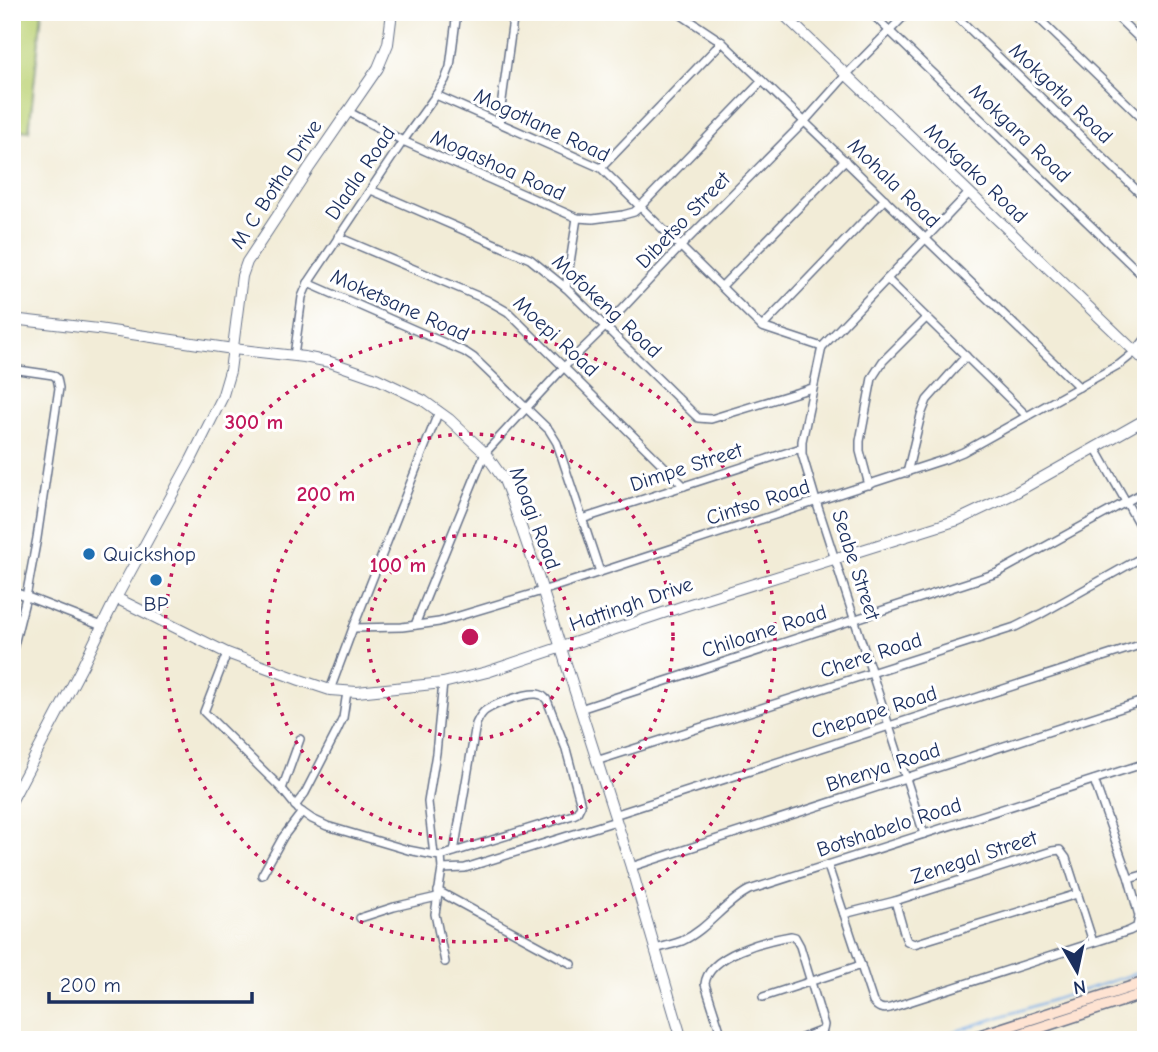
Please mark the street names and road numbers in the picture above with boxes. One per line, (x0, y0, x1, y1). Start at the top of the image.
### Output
street label: Mokgotla Road (1004, 38, 1118, 148)
street label: Mokgara Road (964, 79, 1076, 187)
street label: Mogotlane Road (470, 83, 614, 167)
street label: M C Botha Drive (225, 115, 327, 253)
street label: Mokgako Road (920, 118, 1032, 228)
street label: Dladla Road (320, 122, 400, 224)
street label: Mogashoa Road (427, 125, 569, 205)
street label: Mohala Road (843, 133, 945, 233)
street label: Dibetso Street (631, 166, 736, 273)
street label: Mofokeng Road (547, 249, 667, 363)
street label: Moketsane Road (327, 264, 473, 346)
street label: Moepi Road (509, 291, 603, 381)
street label: Dimpe Street (627, 437, 746, 496)
street label: Moagi Road (504, 463, 566, 573)
street label: Cintso Road (703, 474, 813, 530)
street label: Seabe Street (827, 507, 885, 624)
street label: Hattingh Drive (566, 572, 696, 636)
street label: Chiloane Road (698, 600, 830, 662)
street label: Chere Road (817, 627, 925, 683)
street label: Chepape Road (808, 680, 940, 744)
street label: Bhenya Road (823, 737, 943, 797)
street label: Botshabelo Road (814, 792, 964, 862)
street label: Zenegal Street (908, 825, 1041, 889)

